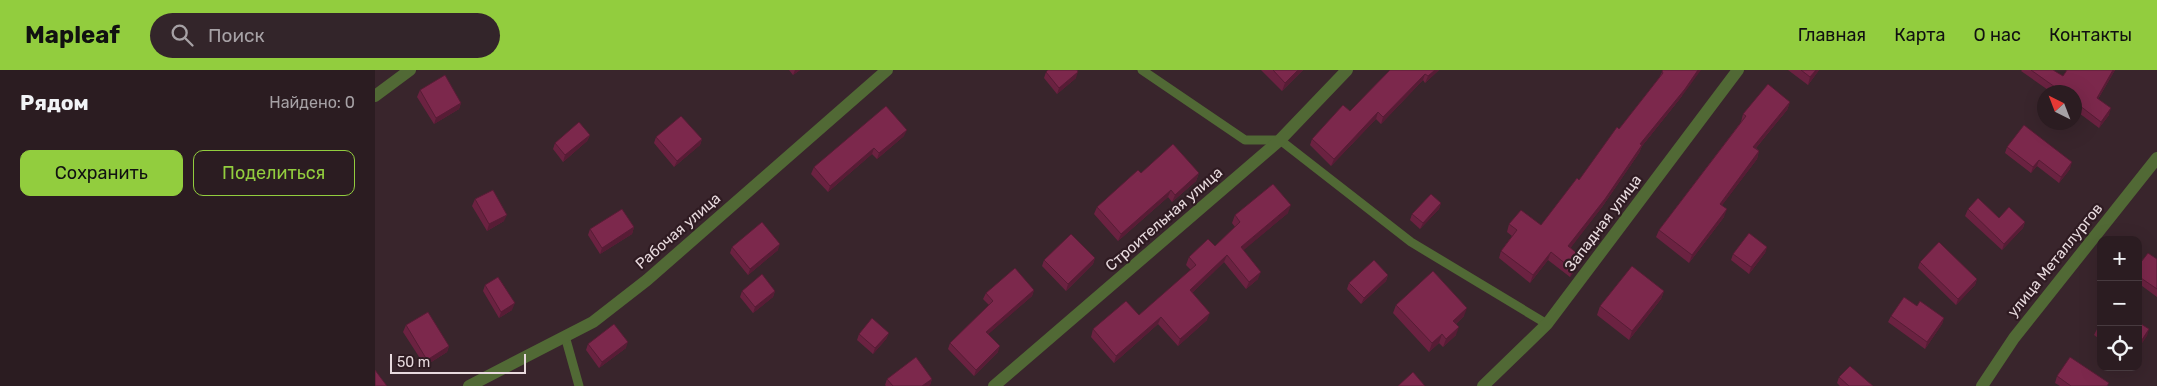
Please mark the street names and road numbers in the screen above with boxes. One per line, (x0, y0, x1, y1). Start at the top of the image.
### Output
street label: Строительная улица (1102, 163, 1226, 275)
street label: Западная улица (1561, 171, 1645, 275)
street label: Рабочая улица (632, 189, 724, 273)
street label: улица Металлургов (2004, 200, 2106, 320)

